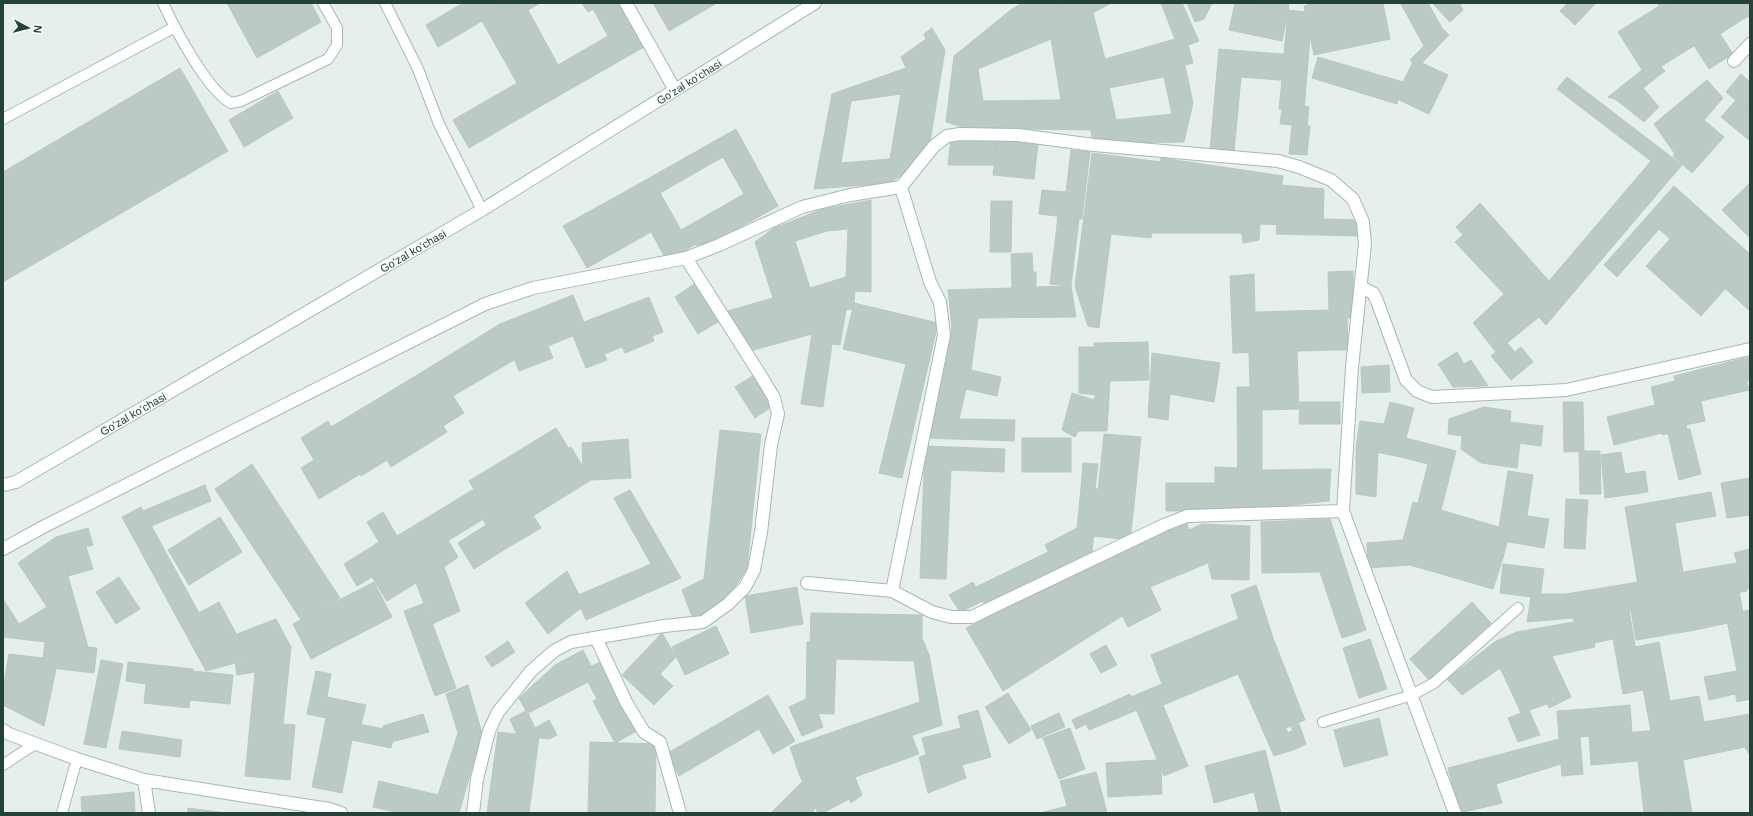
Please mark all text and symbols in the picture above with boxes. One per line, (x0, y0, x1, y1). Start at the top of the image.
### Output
north arrow (8, 8, 48, 48)
text: N (31, 25, 44, 34)
street label: Goʻzal koʻchasi (654, 57, 724, 107)
street label: Goʻzal koʻchasi (378, 227, 448, 275)
street label: Goʻzal koʻchasi (98, 390, 168, 438)

